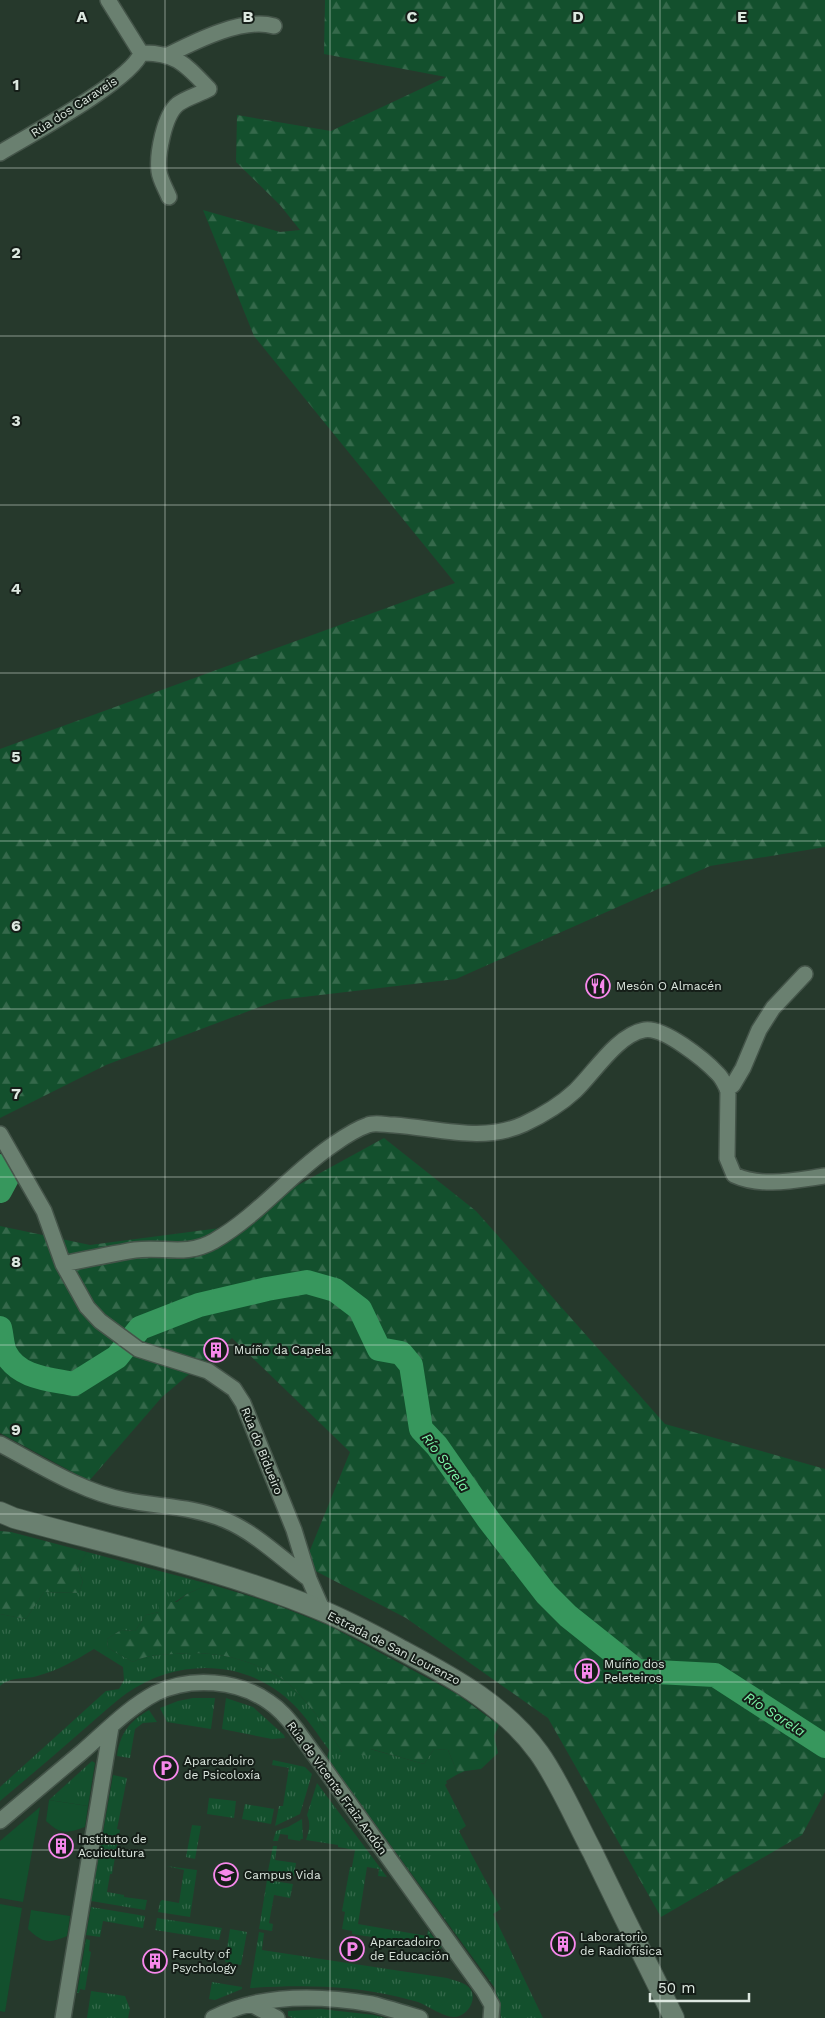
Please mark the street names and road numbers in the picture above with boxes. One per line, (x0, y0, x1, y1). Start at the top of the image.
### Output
street label: Rúa dos Caraveis (28, 74, 120, 140)
street label: Rúa do Bidueiro (238, 1405, 286, 1497)
street label: Estrada de San Lourenzo (325, 1608, 463, 1688)
street label: Rúa de Vicente Fraiz Andón (284, 1719, 390, 1857)

